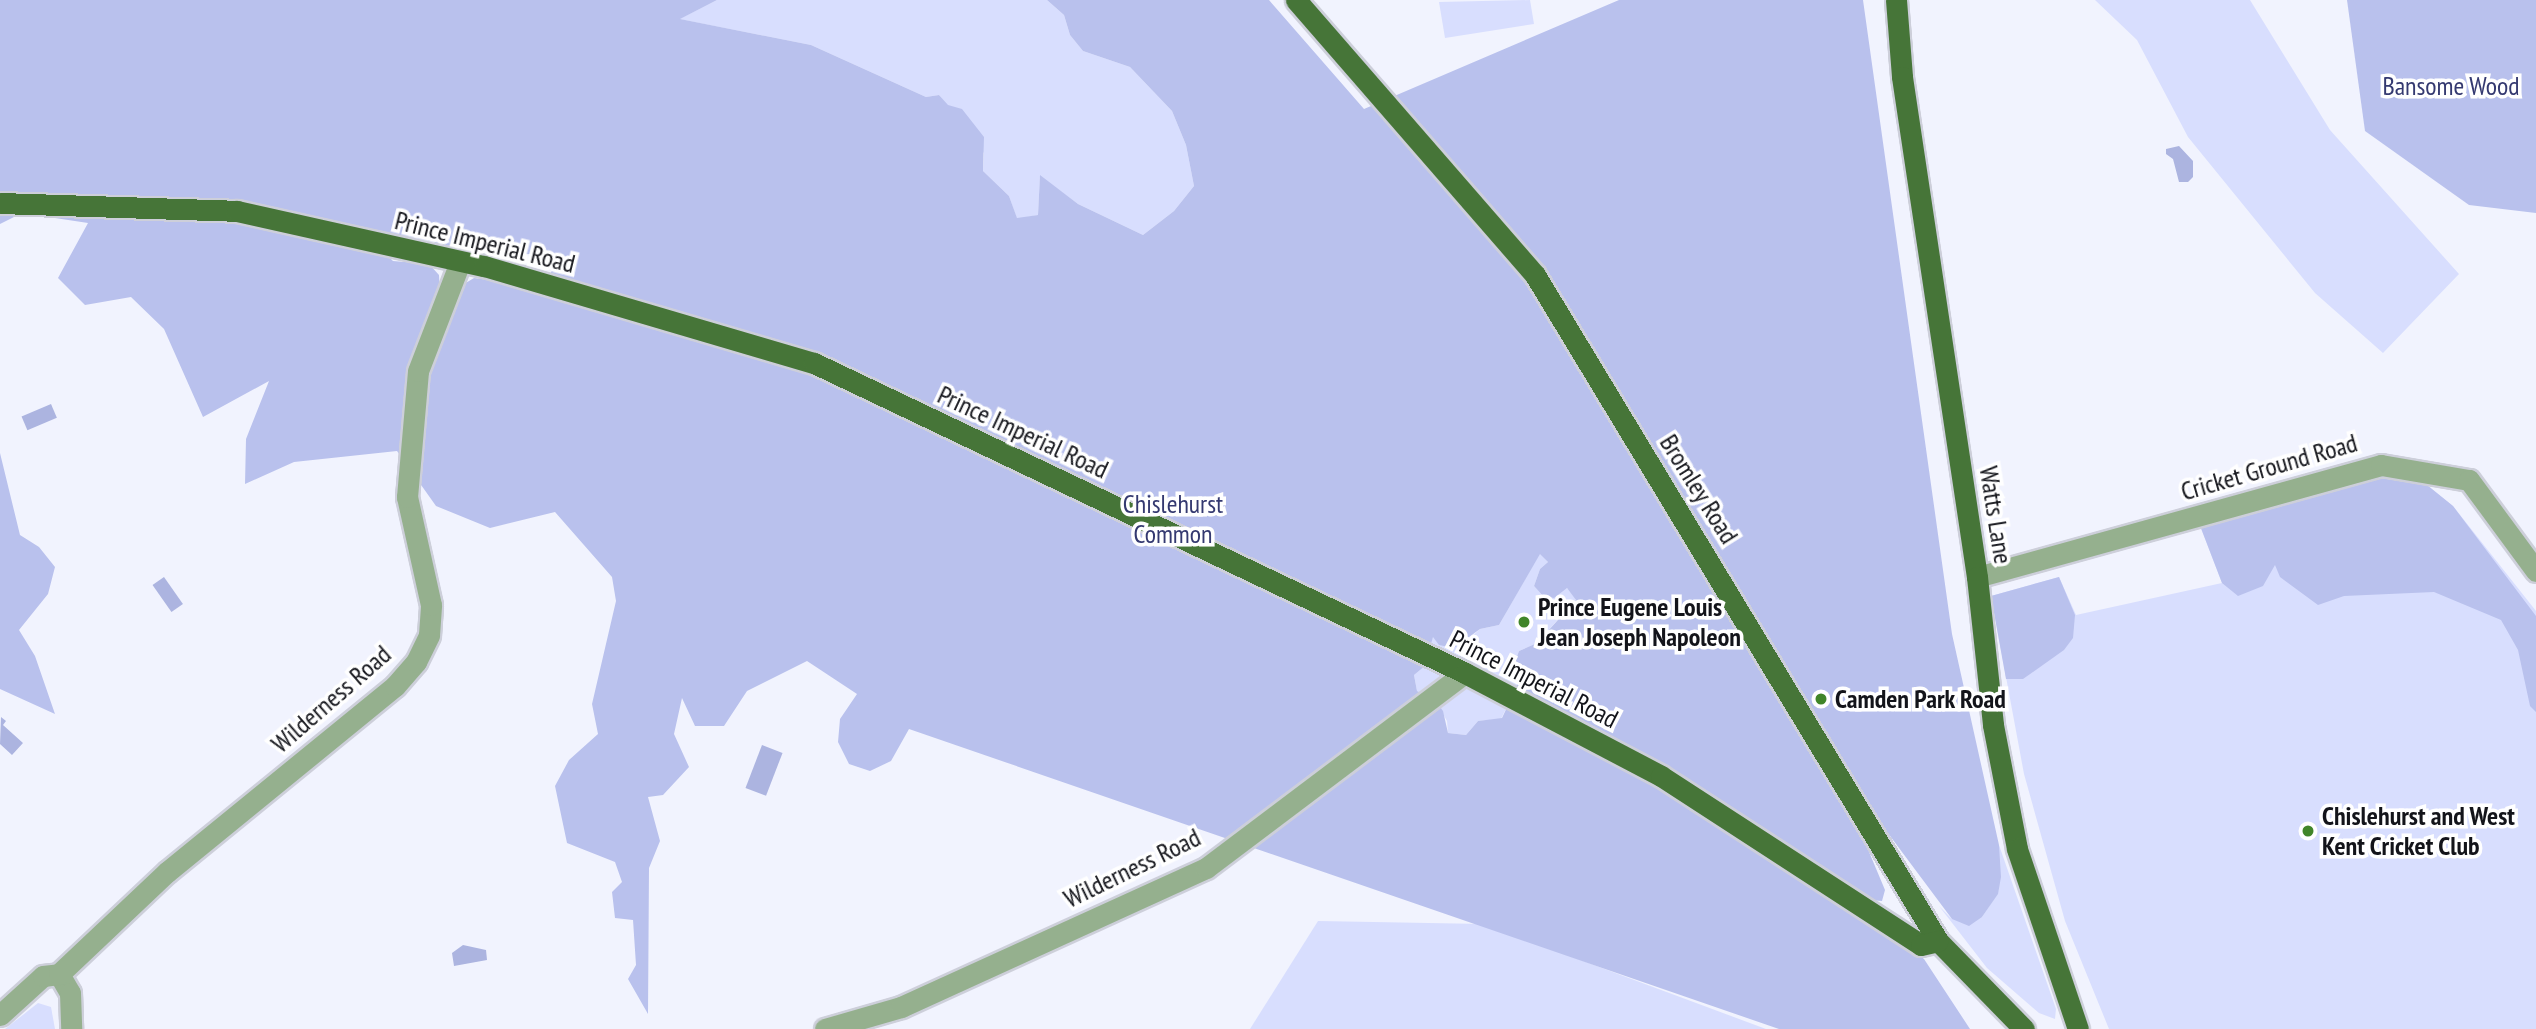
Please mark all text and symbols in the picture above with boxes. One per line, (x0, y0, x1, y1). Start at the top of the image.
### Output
park label: Bansome Wood (2382, 70, 2520, 102)
street label: Prince Imperial Road (392, 205, 578, 279)
street label: Prince Imperial Road (933, 379, 1113, 485)
street label: Cricket Ground Road (2177, 427, 2361, 507)
street label: Bromley Road (1653, 428, 1745, 550)
street label: Watts Lane (1973, 464, 2019, 566)
park label: Chislehurst Common (1123, 488, 1223, 550)
place label: Prince Eugene Louis Jean Joseph Napoleon (1538, 591, 1741, 652)
marker: Prince Eugene Louis Jean Joseph Napoleon (1516, 614, 1532, 630)
street label: Prince Imperial Road (1445, 623, 1623, 735)
street label: Wilderness Road (265, 639, 397, 759)
place label: Camden Park Road (1835, 683, 2006, 715)
marker: Camden Park Road (1813, 691, 1829, 707)
place label: Chislehurst and West Kent Cricket Club (2322, 800, 2515, 862)
street label: Wilderness Road (1059, 822, 1205, 914)
marker: Chislehurst and West Kent Cricket Club (2300, 823, 2316, 839)

